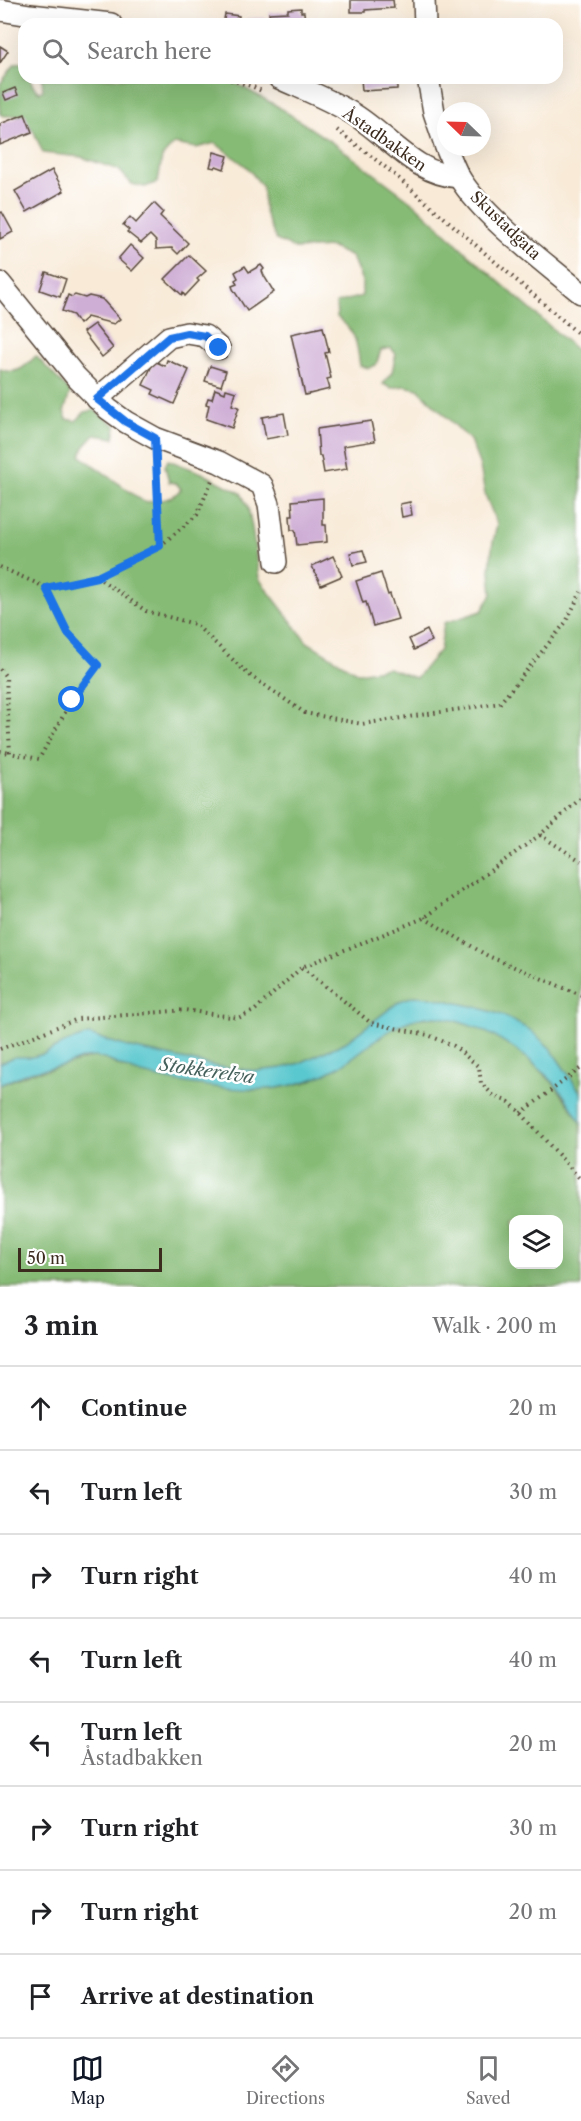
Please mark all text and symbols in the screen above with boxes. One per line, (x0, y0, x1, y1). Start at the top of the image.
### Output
search box (18, 18, 563, 84)
icon: search (39, 35, 72, 68)
text: Search here (87, 38, 212, 65)
street label: Åstadbakken (339, 102, 431, 175)
north arrow (437, 102, 491, 156)
street label: Skustadgata (467, 186, 546, 264)
route end (205, 334, 231, 360)
route start (58, 686, 84, 712)
water label: Stokkerelva (157, 1053, 256, 1089)
map controls (509, 1215, 563, 1269)
button: layers (509, 1215, 563, 1269)
scale bar (18, 1245, 162, 1272)
text: 50 m (27, 1248, 65, 1268)
text: 3 min (24, 1310, 98, 1342)
text: Walk · 200 m (432, 1314, 557, 1338)
icon: ahead (24, 1392, 57, 1425)
text: Continue (81, 1395, 187, 1422)
text: 20 m (509, 1396, 557, 1420)
icon: left (24, 1476, 57, 1509)
text: Turn left (81, 1479, 182, 1506)
text: 30 m (509, 1480, 557, 1504)
icon: right (24, 1560, 57, 1593)
text: Turn right (81, 1563, 199, 1590)
text: 40 m (509, 1564, 557, 1588)
icon: left (24, 1644, 57, 1677)
text: Turn left (81, 1647, 182, 1674)
text: 40 m (509, 1648, 557, 1672)
text: Turn left (81, 1719, 182, 1746)
icon: left (24, 1728, 57, 1761)
text: 20 m (509, 1732, 557, 1756)
text: Åstadbakken (81, 1746, 203, 1770)
icon: right (24, 1812, 57, 1845)
text: Turn right (81, 1815, 199, 1842)
text: 30 m (509, 1816, 557, 1840)
icon: right (24, 1896, 57, 1929)
text: Turn right (81, 1899, 199, 1926)
text: 20 m (509, 1900, 557, 1924)
icon: arrive (24, 1980, 57, 2013)
text: Arrive at destination (81, 1983, 314, 2010)
tab: Map (71, 2052, 105, 2108)
tab: Directions (246, 2052, 325, 2108)
tab: Saved (466, 2052, 510, 2108)

